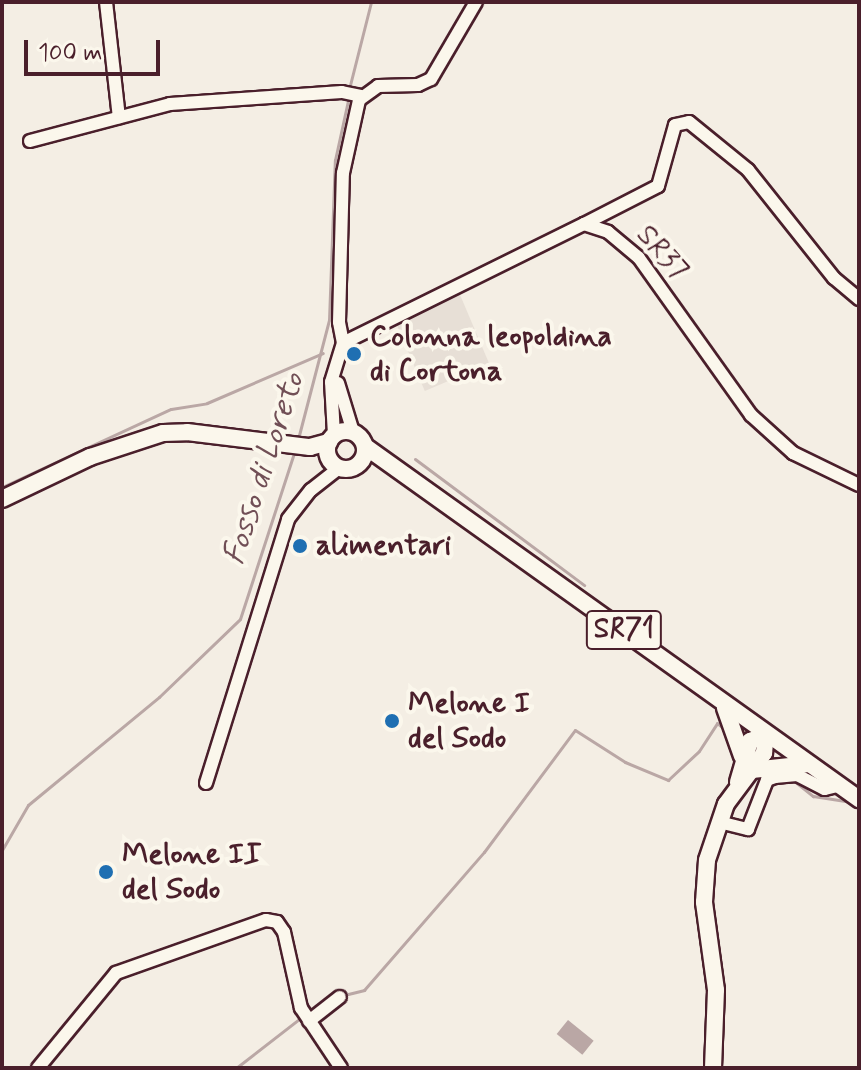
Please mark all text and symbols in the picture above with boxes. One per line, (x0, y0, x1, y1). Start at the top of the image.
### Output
scale bar (28, 24, 164, 74)
text: 100 m (38, 38, 102, 69)
street label: SR37 (628, 218, 696, 288)
place label: Colonna leopoldina di Cortona (370, 319, 604, 390)
marker: Colonna leopoldina di Cortona (345, 345, 363, 363)
water label: Fosso di Loreto (215, 370, 313, 568)
place label: alimentari (316, 528, 451, 564)
marker: alimentari (291, 537, 309, 555)
road number: SR71 (584, 606, 664, 654)
place label: Melone I del Sodo (408, 686, 530, 756)
marker: Melone I del Sodo (383, 712, 401, 730)
place label: Melone II del Sodo (122, 837, 261, 908)
marker: Melone II del Sodo (97, 863, 115, 881)

